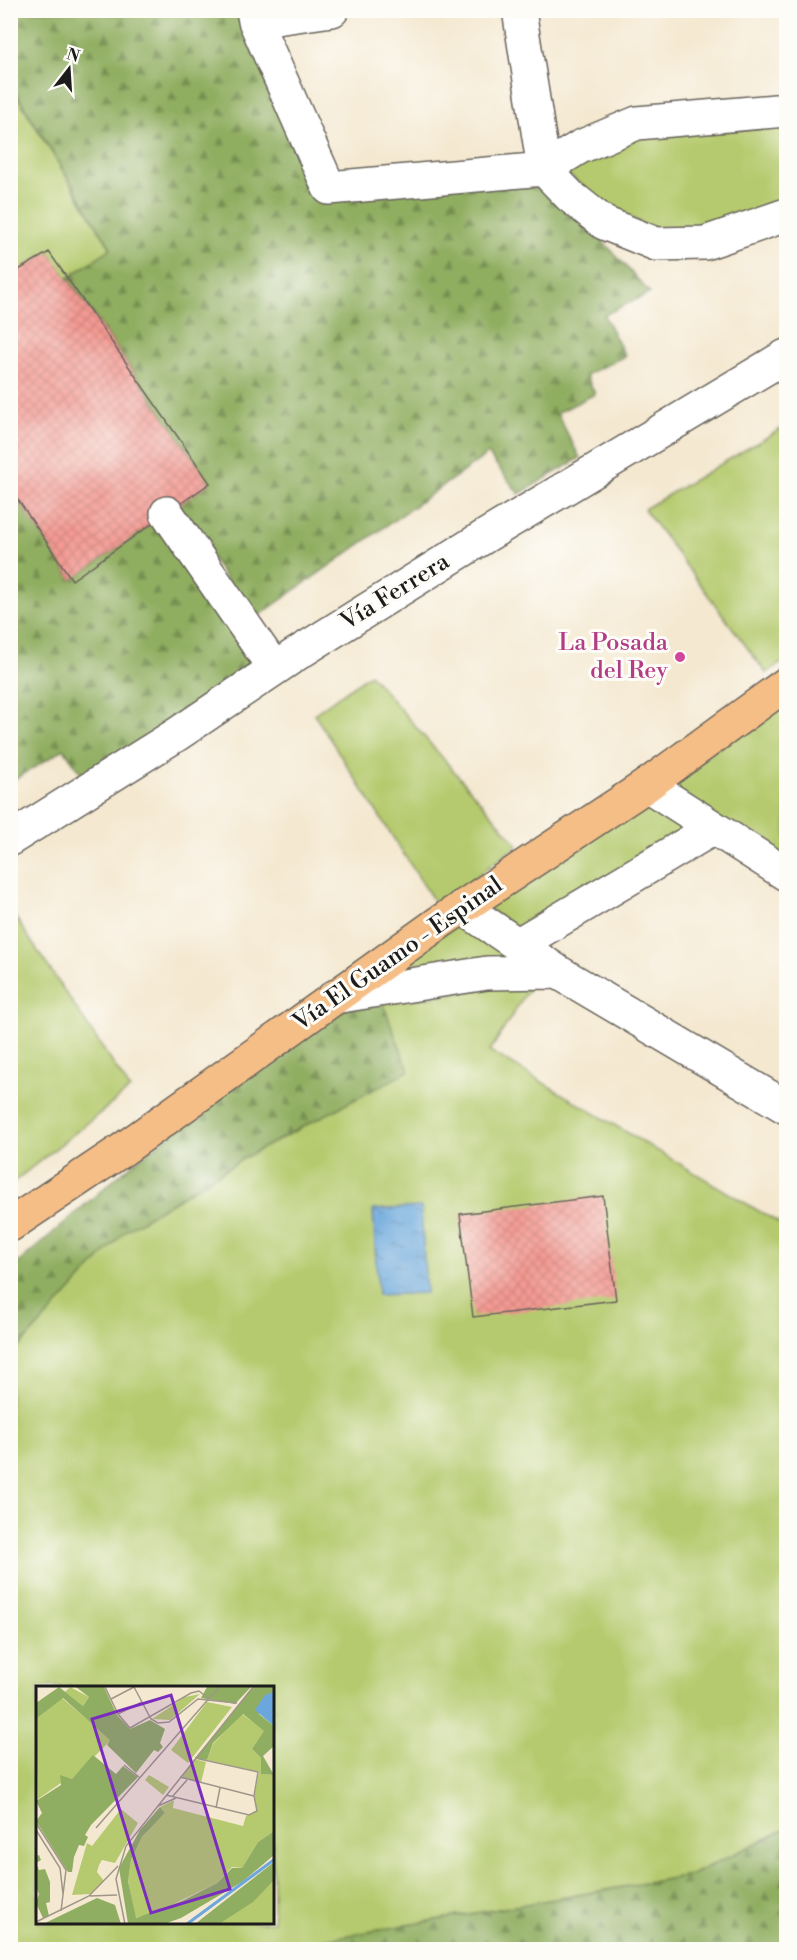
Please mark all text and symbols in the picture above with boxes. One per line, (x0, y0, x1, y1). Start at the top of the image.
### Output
north arrow (39, 39, 99, 99)
text: N (64, 44, 82, 67)
street label: Vía Ferrera (334, 546, 456, 638)
place label: La Posada del Rey (558, 628, 669, 686)
marker: La Posada del Rey (673, 650, 687, 664)
street label: Vía El Guamo - Espinal (286, 870, 509, 1038)
inset map (36, 1686, 274, 1924)

